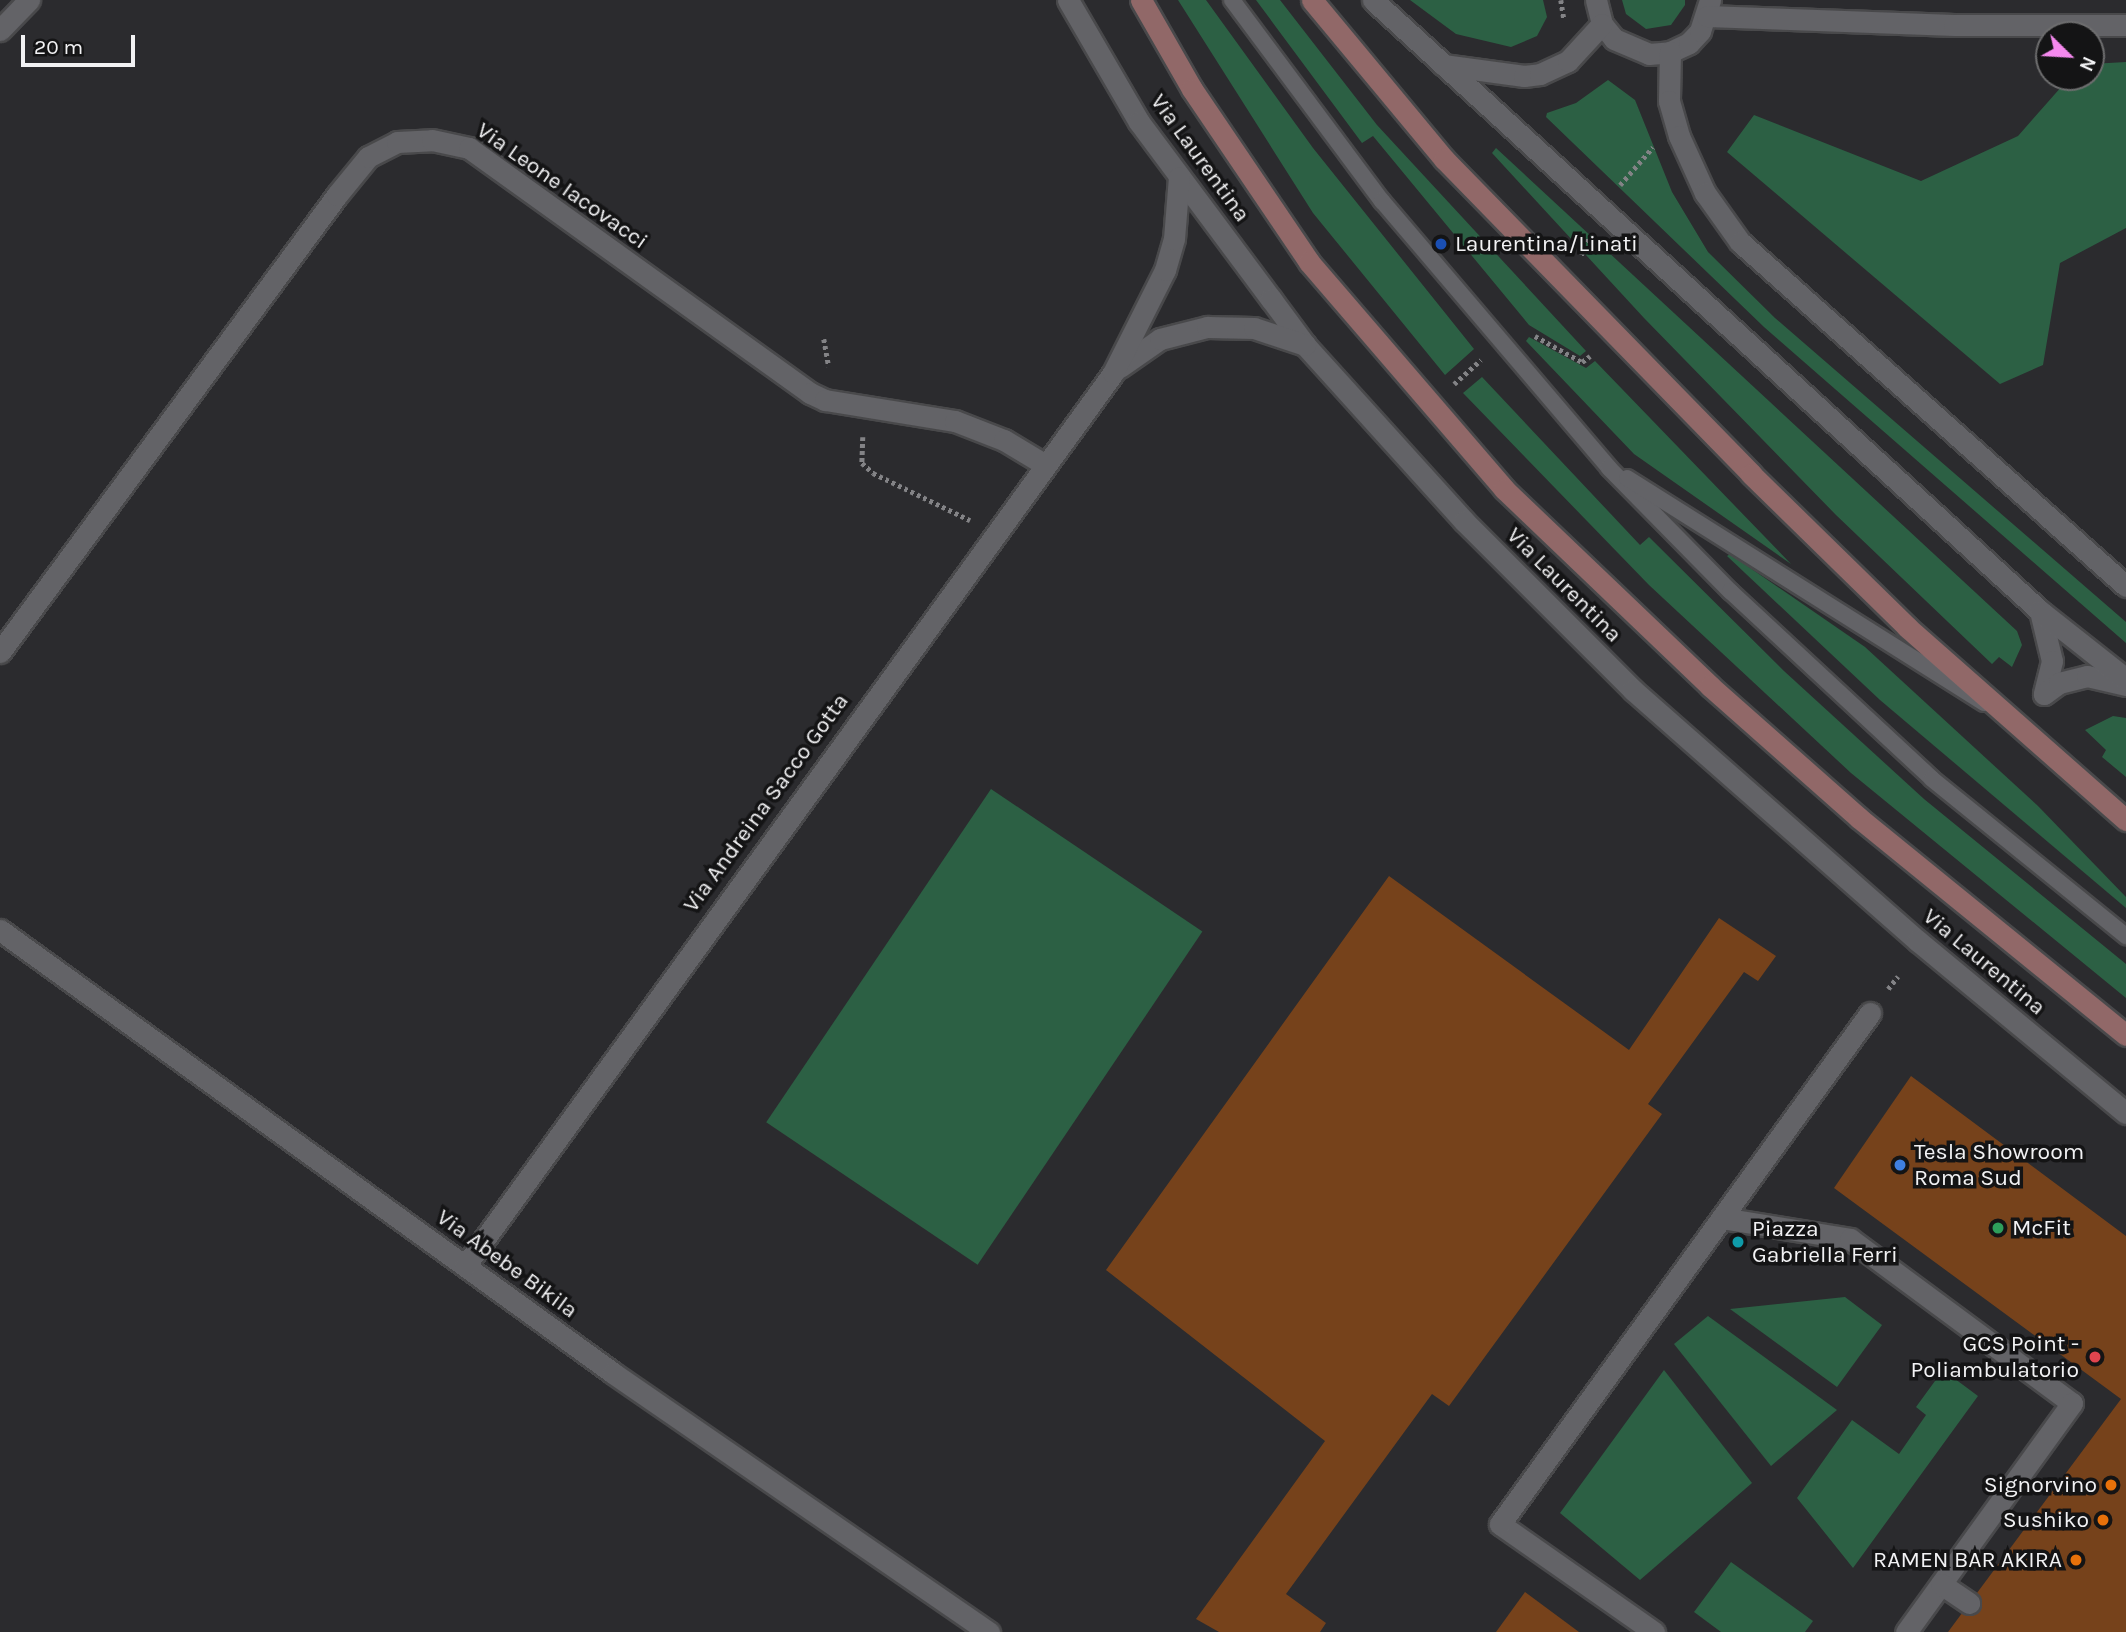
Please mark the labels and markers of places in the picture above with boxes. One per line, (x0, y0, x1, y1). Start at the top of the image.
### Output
place label: Laurentina/Linati (1455, 230, 1638, 258)
marker: Laurentina/Linati (1433, 236, 1449, 252)
place label: Tesla Showroom Roma Sud (1914, 1138, 2084, 1192)
marker: Tesla Showroom Roma Sud (1892, 1157, 1908, 1173)
place label: McFit (2012, 1214, 2071, 1242)
place label: Piazza Gabriella Ferri (1752, 1215, 1898, 1269)
marker: McFit (1990, 1220, 2006, 1236)
marker: Piazza Gabriella Ferri (1730, 1234, 1746, 1250)
place label: GCS Point - Poliambulatorio (1911, 1330, 2079, 1384)
marker: GCS Point - Poliambulatorio (2085, 1347, 2105, 1367)
place label: Signorvino (1984, 1471, 2097, 1499)
marker: Signorvino (2103, 1477, 2119, 1493)
place label: Sushiko (2003, 1506, 2089, 1534)
marker: Sushiko (2095, 1512, 2111, 1528)
place label: RAMEN BAR AKIRA (1873, 1546, 2062, 1574)
marker: RAMEN BAR AKIRA (2068, 1552, 2084, 1568)

